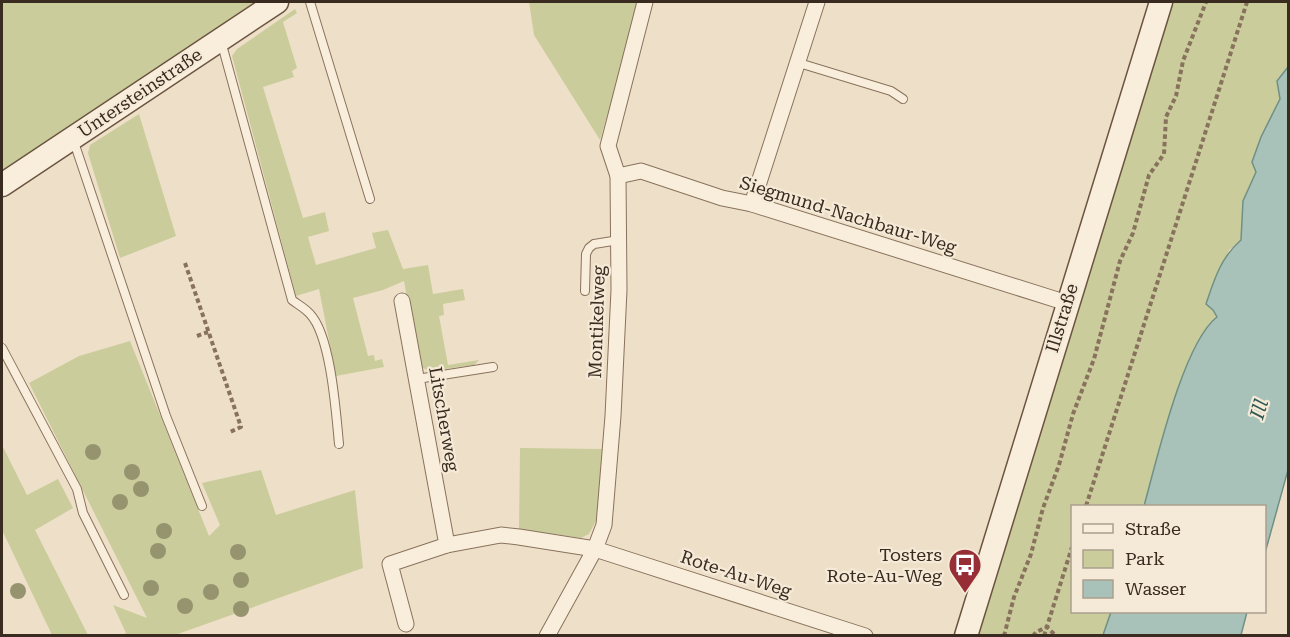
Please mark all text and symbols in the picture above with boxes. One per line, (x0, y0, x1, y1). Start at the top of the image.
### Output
street label: Untersteinstraße (74, 43, 206, 142)
street label: Siegmund-Nachbaur-Weg (737, 172, 960, 258)
street label: Montikelweg (584, 264, 609, 379)
street label: Illstraße (1041, 281, 1082, 355)
street label: Litscherweg (425, 365, 464, 474)
water label: Ill (1244, 396, 1273, 423)
legend (1071, 505, 1266, 613)
text: Straße (1125, 518, 1181, 539)
place label: Tosters Rote-Au-Weg (827, 544, 943, 586)
street label: Rote-Au-Weg (678, 546, 795, 602)
bus stop icon: Tosters Rote-Au-Weg (947, 547, 983, 594)
text: Park (1125, 548, 1165, 569)
text: Wasser (1125, 578, 1186, 599)

